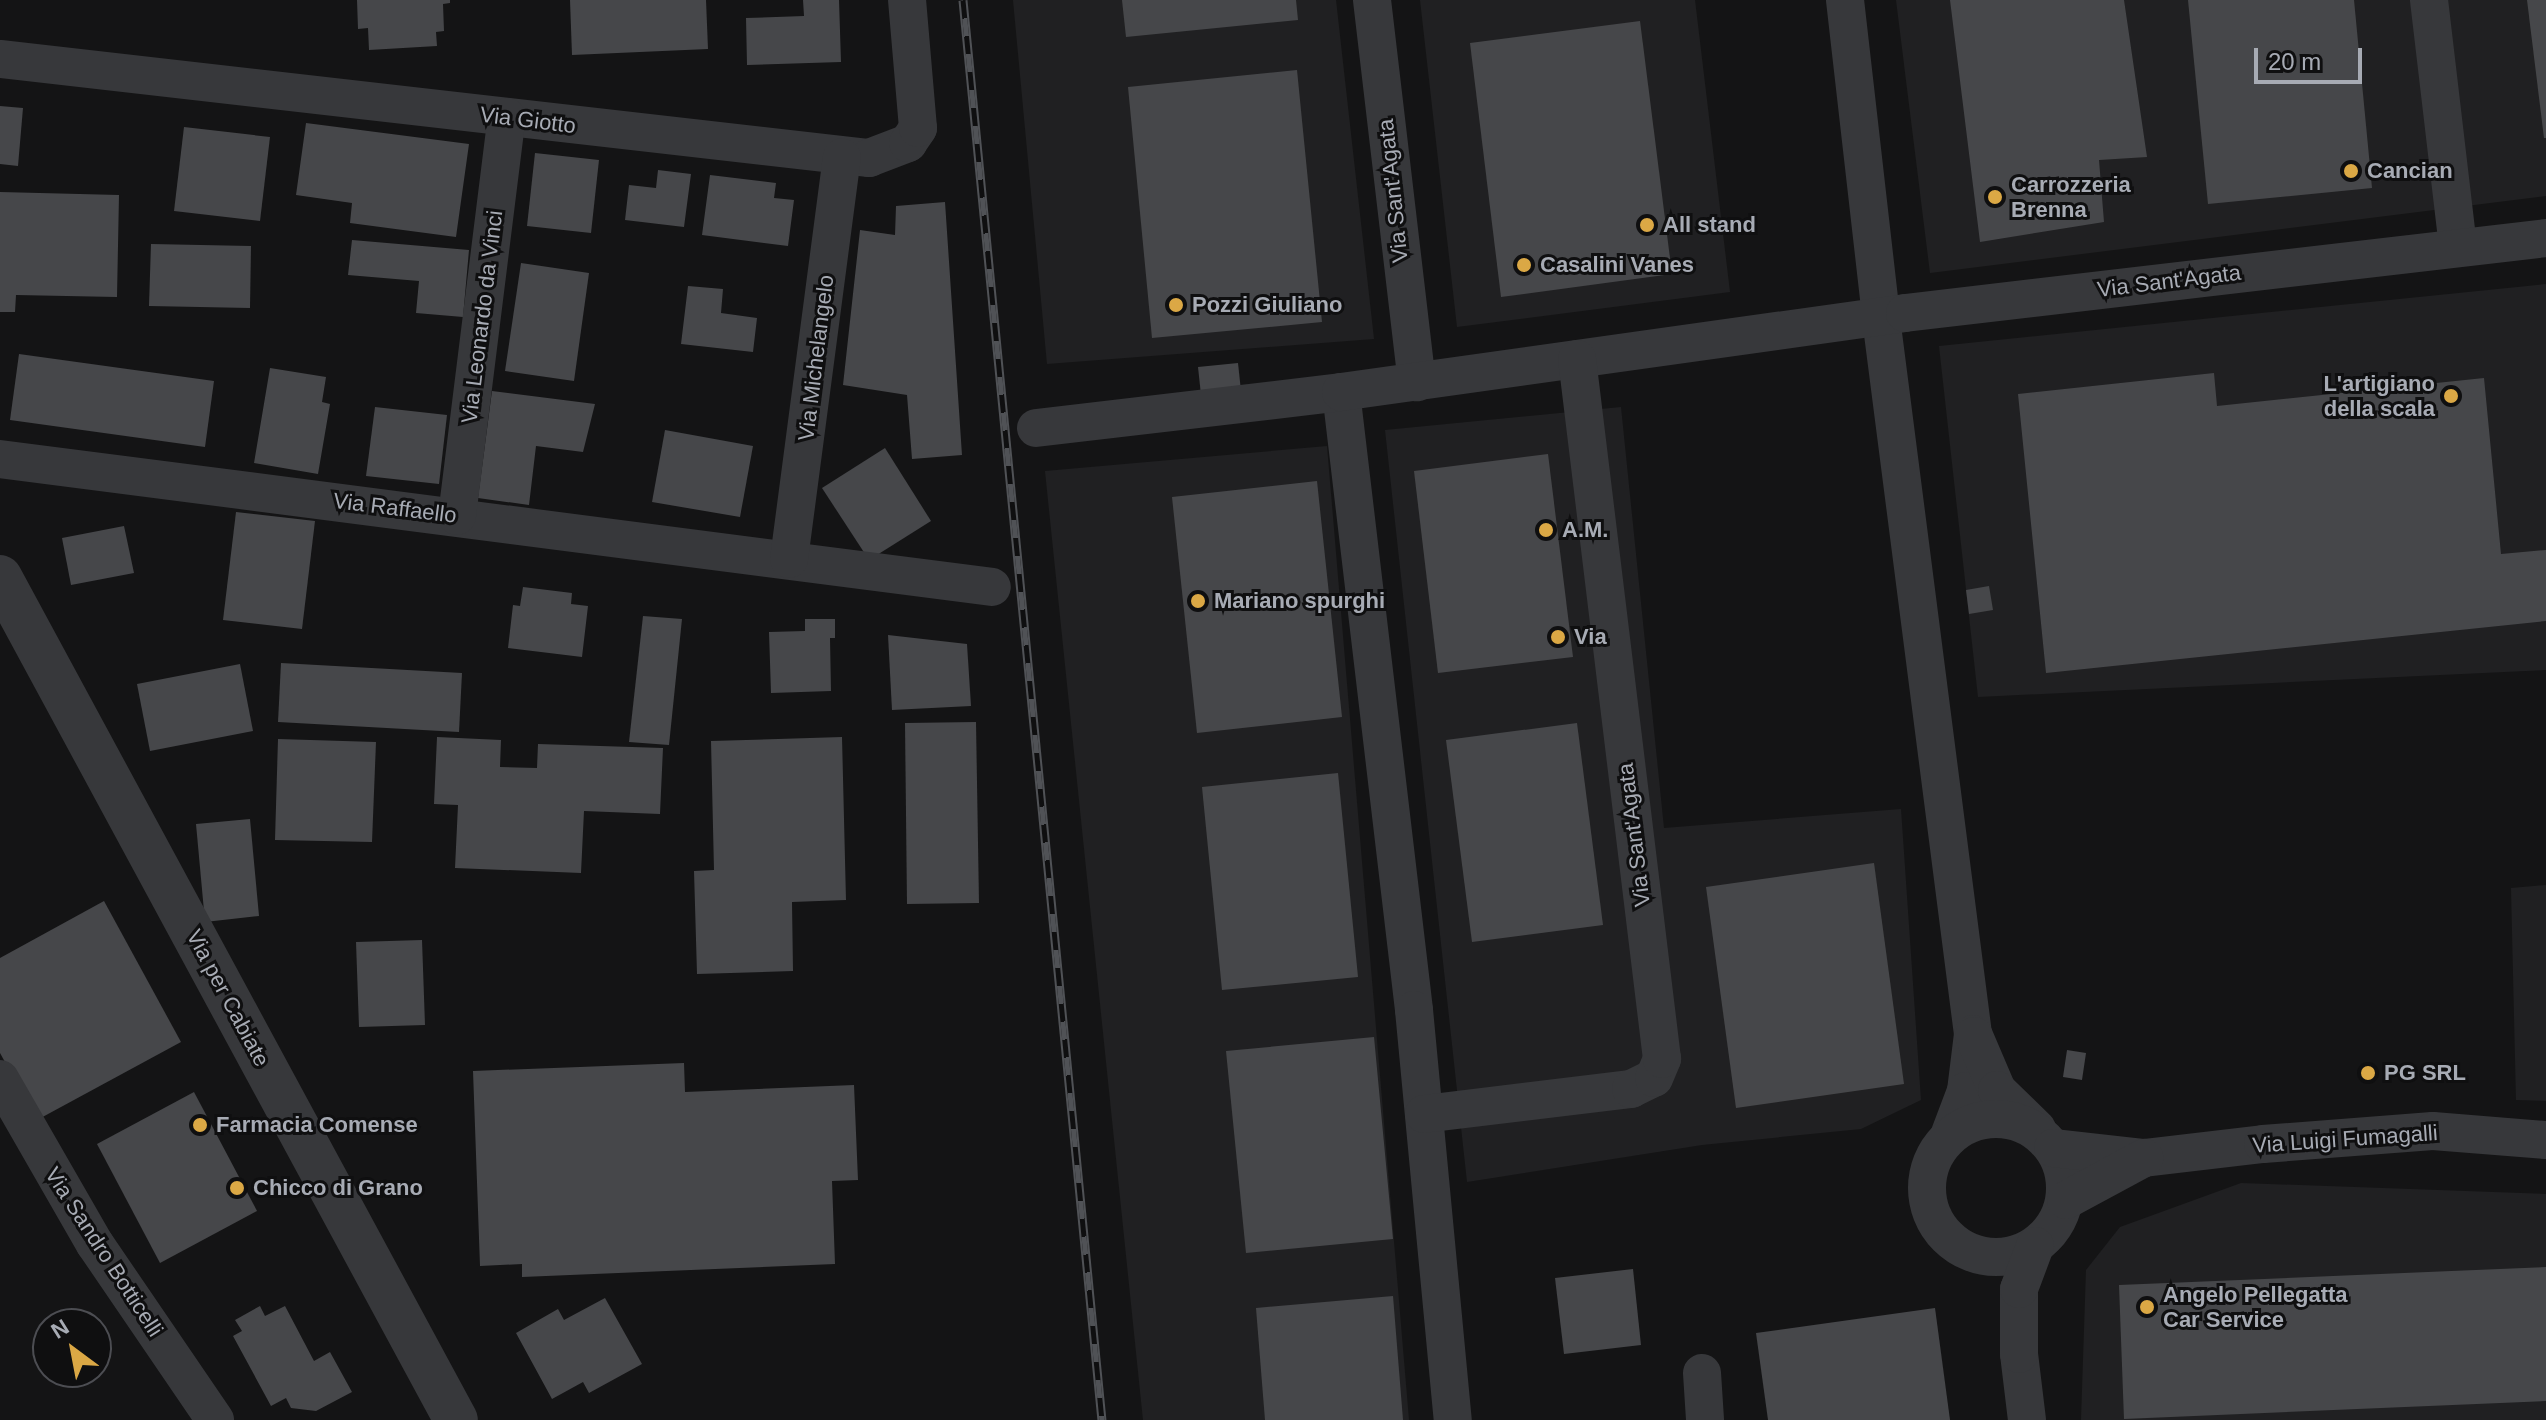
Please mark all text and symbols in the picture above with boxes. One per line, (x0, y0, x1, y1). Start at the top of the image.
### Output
scale bar (2258, 32, 2366, 82)
text: 20 m (2268, 48, 2321, 75)
street label: Via Giotto (479, 101, 577, 139)
street label: Via Sant'Agata (1372, 118, 1414, 264)
place label: Cancian (2367, 158, 2453, 184)
marker: Cancian (2342, 162, 2360, 180)
place label: Carrozzeria Brenna (2011, 171, 2131, 222)
marker: Carrozzeria Brenna (1986, 188, 2004, 206)
street label: Via Leonardo da Vinci (456, 209, 508, 425)
place label: All stand (1663, 212, 1756, 238)
marker: All stand (1638, 216, 1656, 234)
place label: Casalini Vanes (1540, 252, 1694, 278)
marker: Casalini Vanes (1515, 256, 1533, 274)
street label: Via Sant'Agata (2096, 259, 2242, 303)
street label: Via Michelangelo (793, 273, 839, 443)
place label: Pozzi Giuliano (1192, 292, 1342, 318)
marker: Pozzi Giuliano (1167, 296, 1185, 314)
place label: L'artigiano della scala (2323, 370, 2435, 422)
marker: L'artigiano della scala (2442, 387, 2460, 405)
street label: Via Raffaello (332, 487, 458, 529)
place label: A.M. (1562, 517, 1608, 543)
marker: A.M. (1537, 521, 1555, 539)
place label: Mariano spurghi (1214, 588, 1385, 614)
marker: Mariano spurghi (1189, 592, 1207, 610)
place label: Via (1574, 624, 1607, 650)
marker: Via (1549, 628, 1567, 646)
street label: Via Sant'Agata (1612, 762, 1656, 908)
street label: Via per Cabiate (181, 925, 275, 1071)
place label: PG SRL (2384, 1060, 2466, 1086)
marker: PG SRL (2359, 1064, 2377, 1082)
place label: Farmacia Comense (216, 1112, 418, 1138)
marker: Farmacia Comense (191, 1116, 209, 1134)
street label: Via Luigi Fumagalli (2252, 1119, 2438, 1159)
street label: Via Sandro Botticelli (39, 1162, 169, 1342)
place label: Chicco di Grano (253, 1175, 423, 1201)
marker: Chicco di Grano (228, 1179, 246, 1197)
place label: Angelo Pellegatta Car Service (2163, 1281, 2348, 1332)
marker: Angelo Pellegatta Car Service (2138, 1298, 2156, 1316)
north arrow (32, 1308, 112, 1388)
text: N (47, 1314, 73, 1344)

